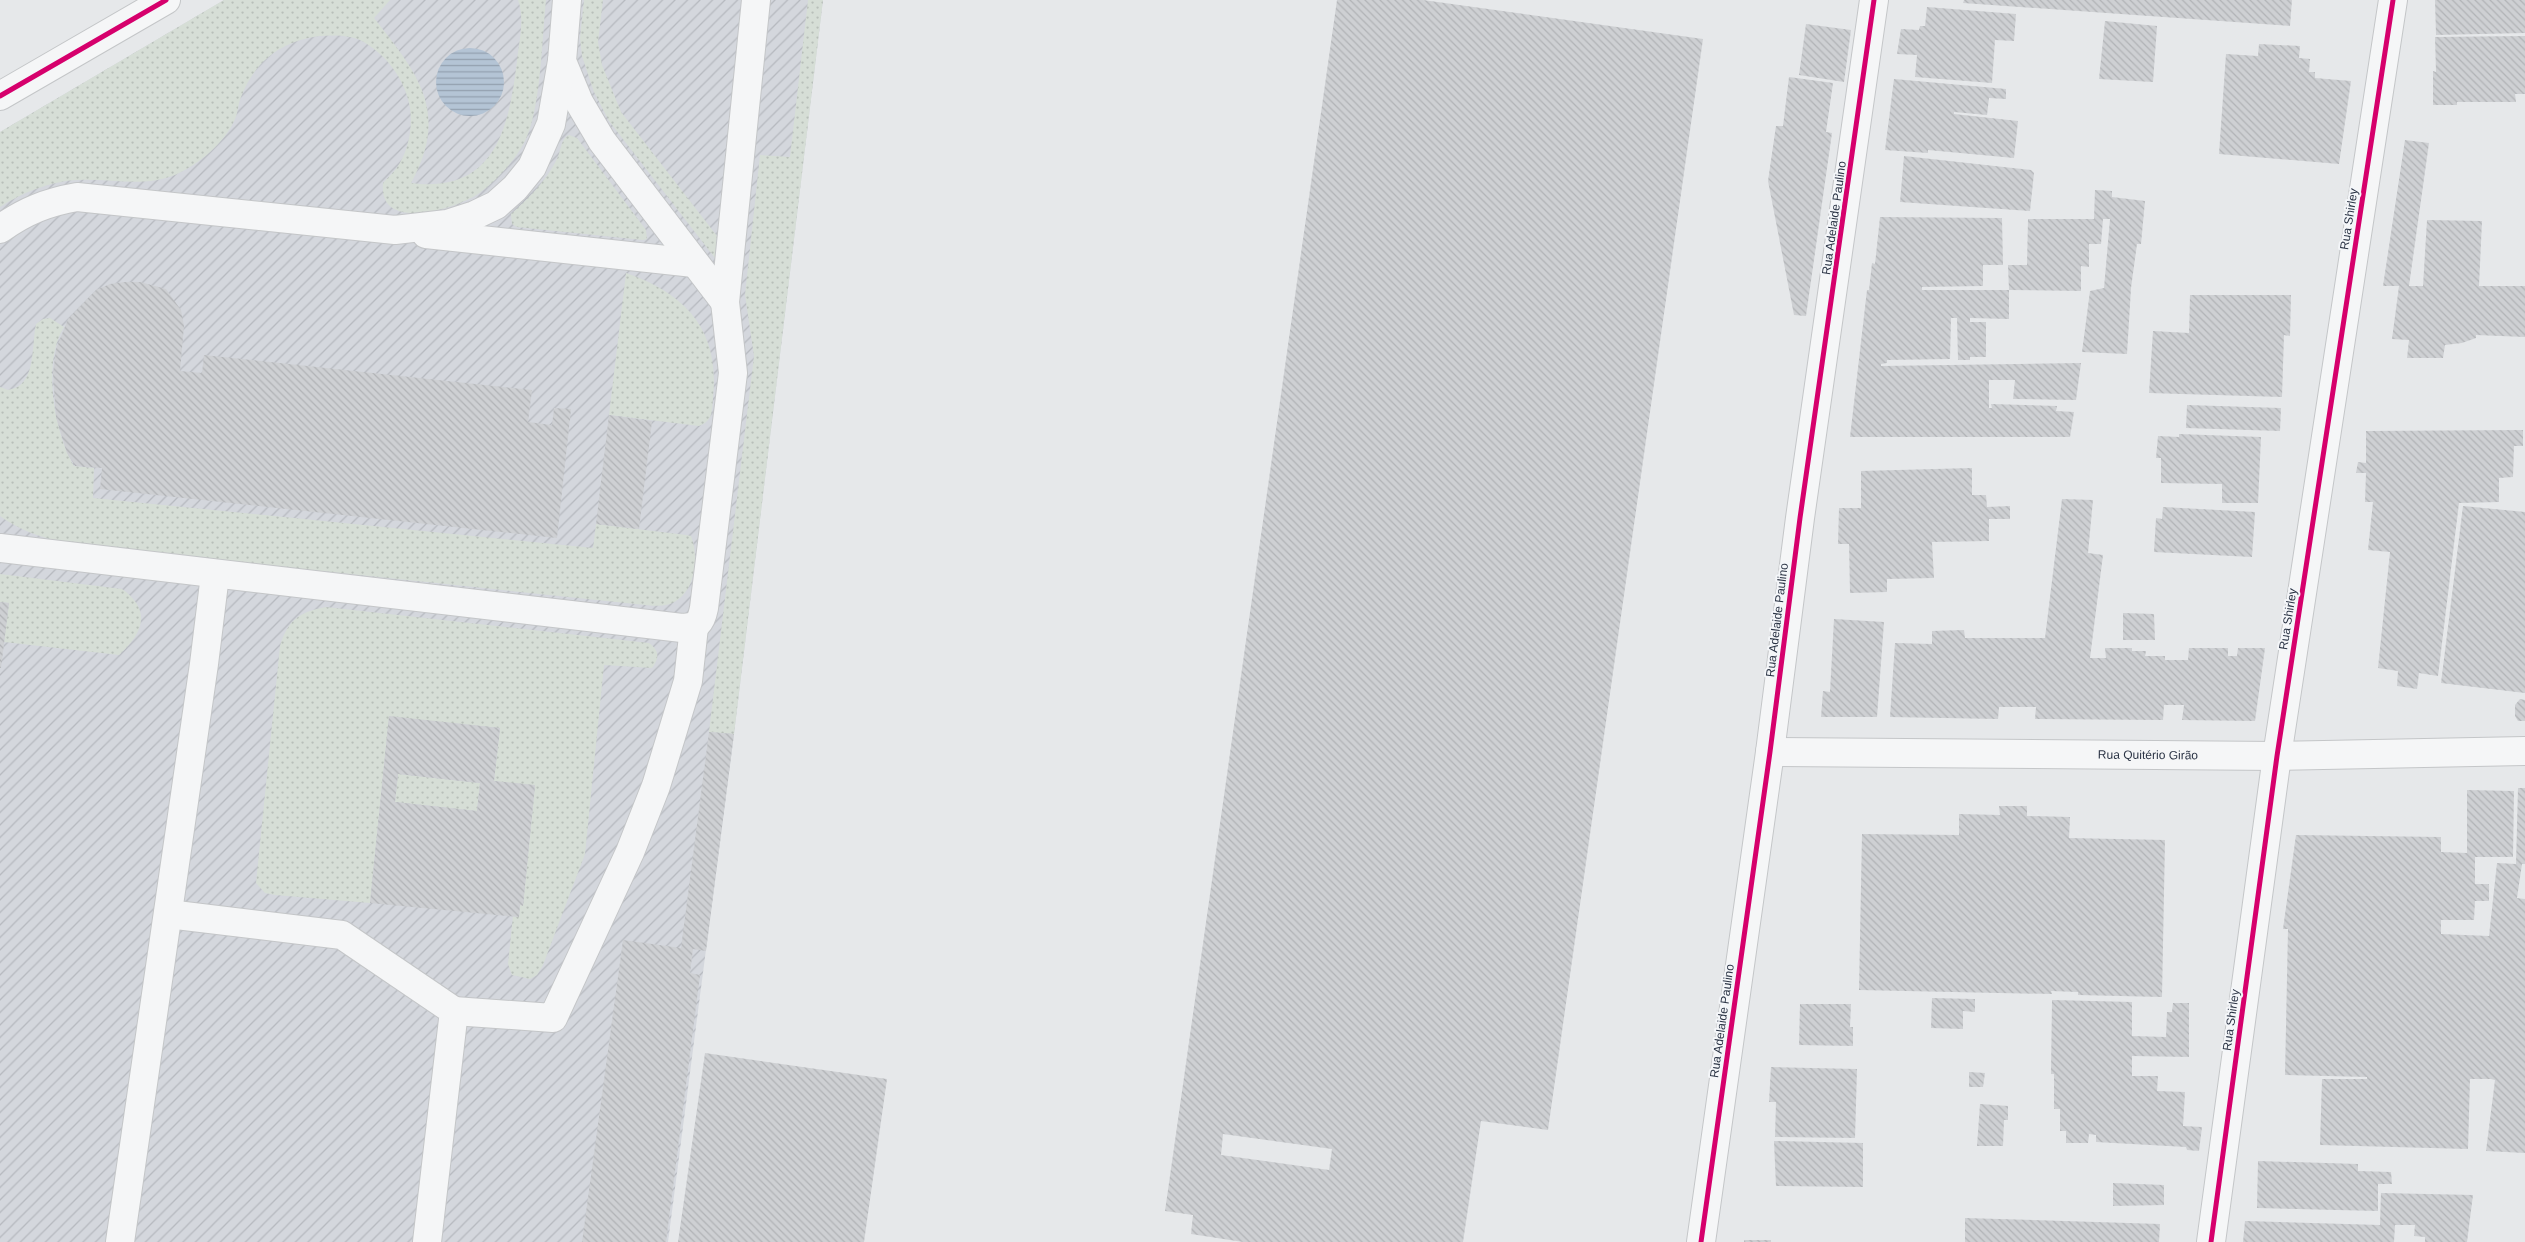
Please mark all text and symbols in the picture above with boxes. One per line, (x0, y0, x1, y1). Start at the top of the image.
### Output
street label: Rua Adelaide Paulino (1819, 160, 1849, 276)
street label: Rua Shirley (2337, 187, 2361, 251)
street label: Rua Adelaide Paulino (1763, 562, 1791, 678)
street label: Rua Shirley (2276, 587, 2300, 651)
street label: Rua Quitério Girão (2098, 748, 2198, 762)
street label: Rua Adelaide Paulino (1707, 963, 1737, 1079)
street label: Rua Shirley (2220, 988, 2242, 1052)

